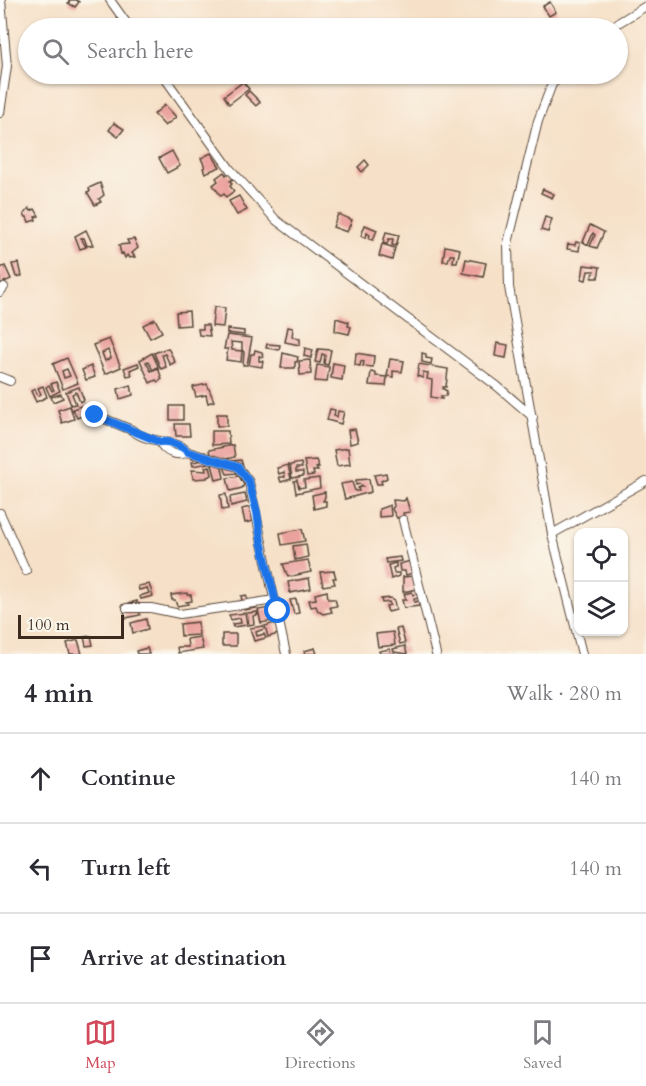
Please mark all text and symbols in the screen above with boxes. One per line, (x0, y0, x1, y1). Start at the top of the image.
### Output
search box (18, 18, 628, 84)
icon: search (39, 35, 72, 68)
text: Search here (87, 36, 194, 66)
route end (81, 401, 107, 427)
map controls (574, 528, 628, 636)
button: locate (574, 528, 628, 582)
button: layers (574, 582, 628, 636)
route start (264, 597, 290, 623)
scale bar (18, 612, 124, 640)
text: 100 m (27, 614, 69, 636)
text: 4 min (24, 676, 93, 711)
text: Walk · 280 m (507, 680, 622, 707)
icon: ahead (24, 762, 57, 795)
text: Continue (81, 763, 176, 793)
text: 140 m (569, 765, 622, 792)
icon: left (24, 852, 57, 885)
text: Turn left (81, 853, 170, 883)
text: 140 m (569, 855, 622, 882)
icon: arrive (24, 942, 57, 975)
text: Arrive at destination (81, 943, 286, 973)
tab: Map (84, 1016, 117, 1074)
tab: Directions (285, 1016, 355, 1074)
tab: Saved (523, 1016, 562, 1074)

